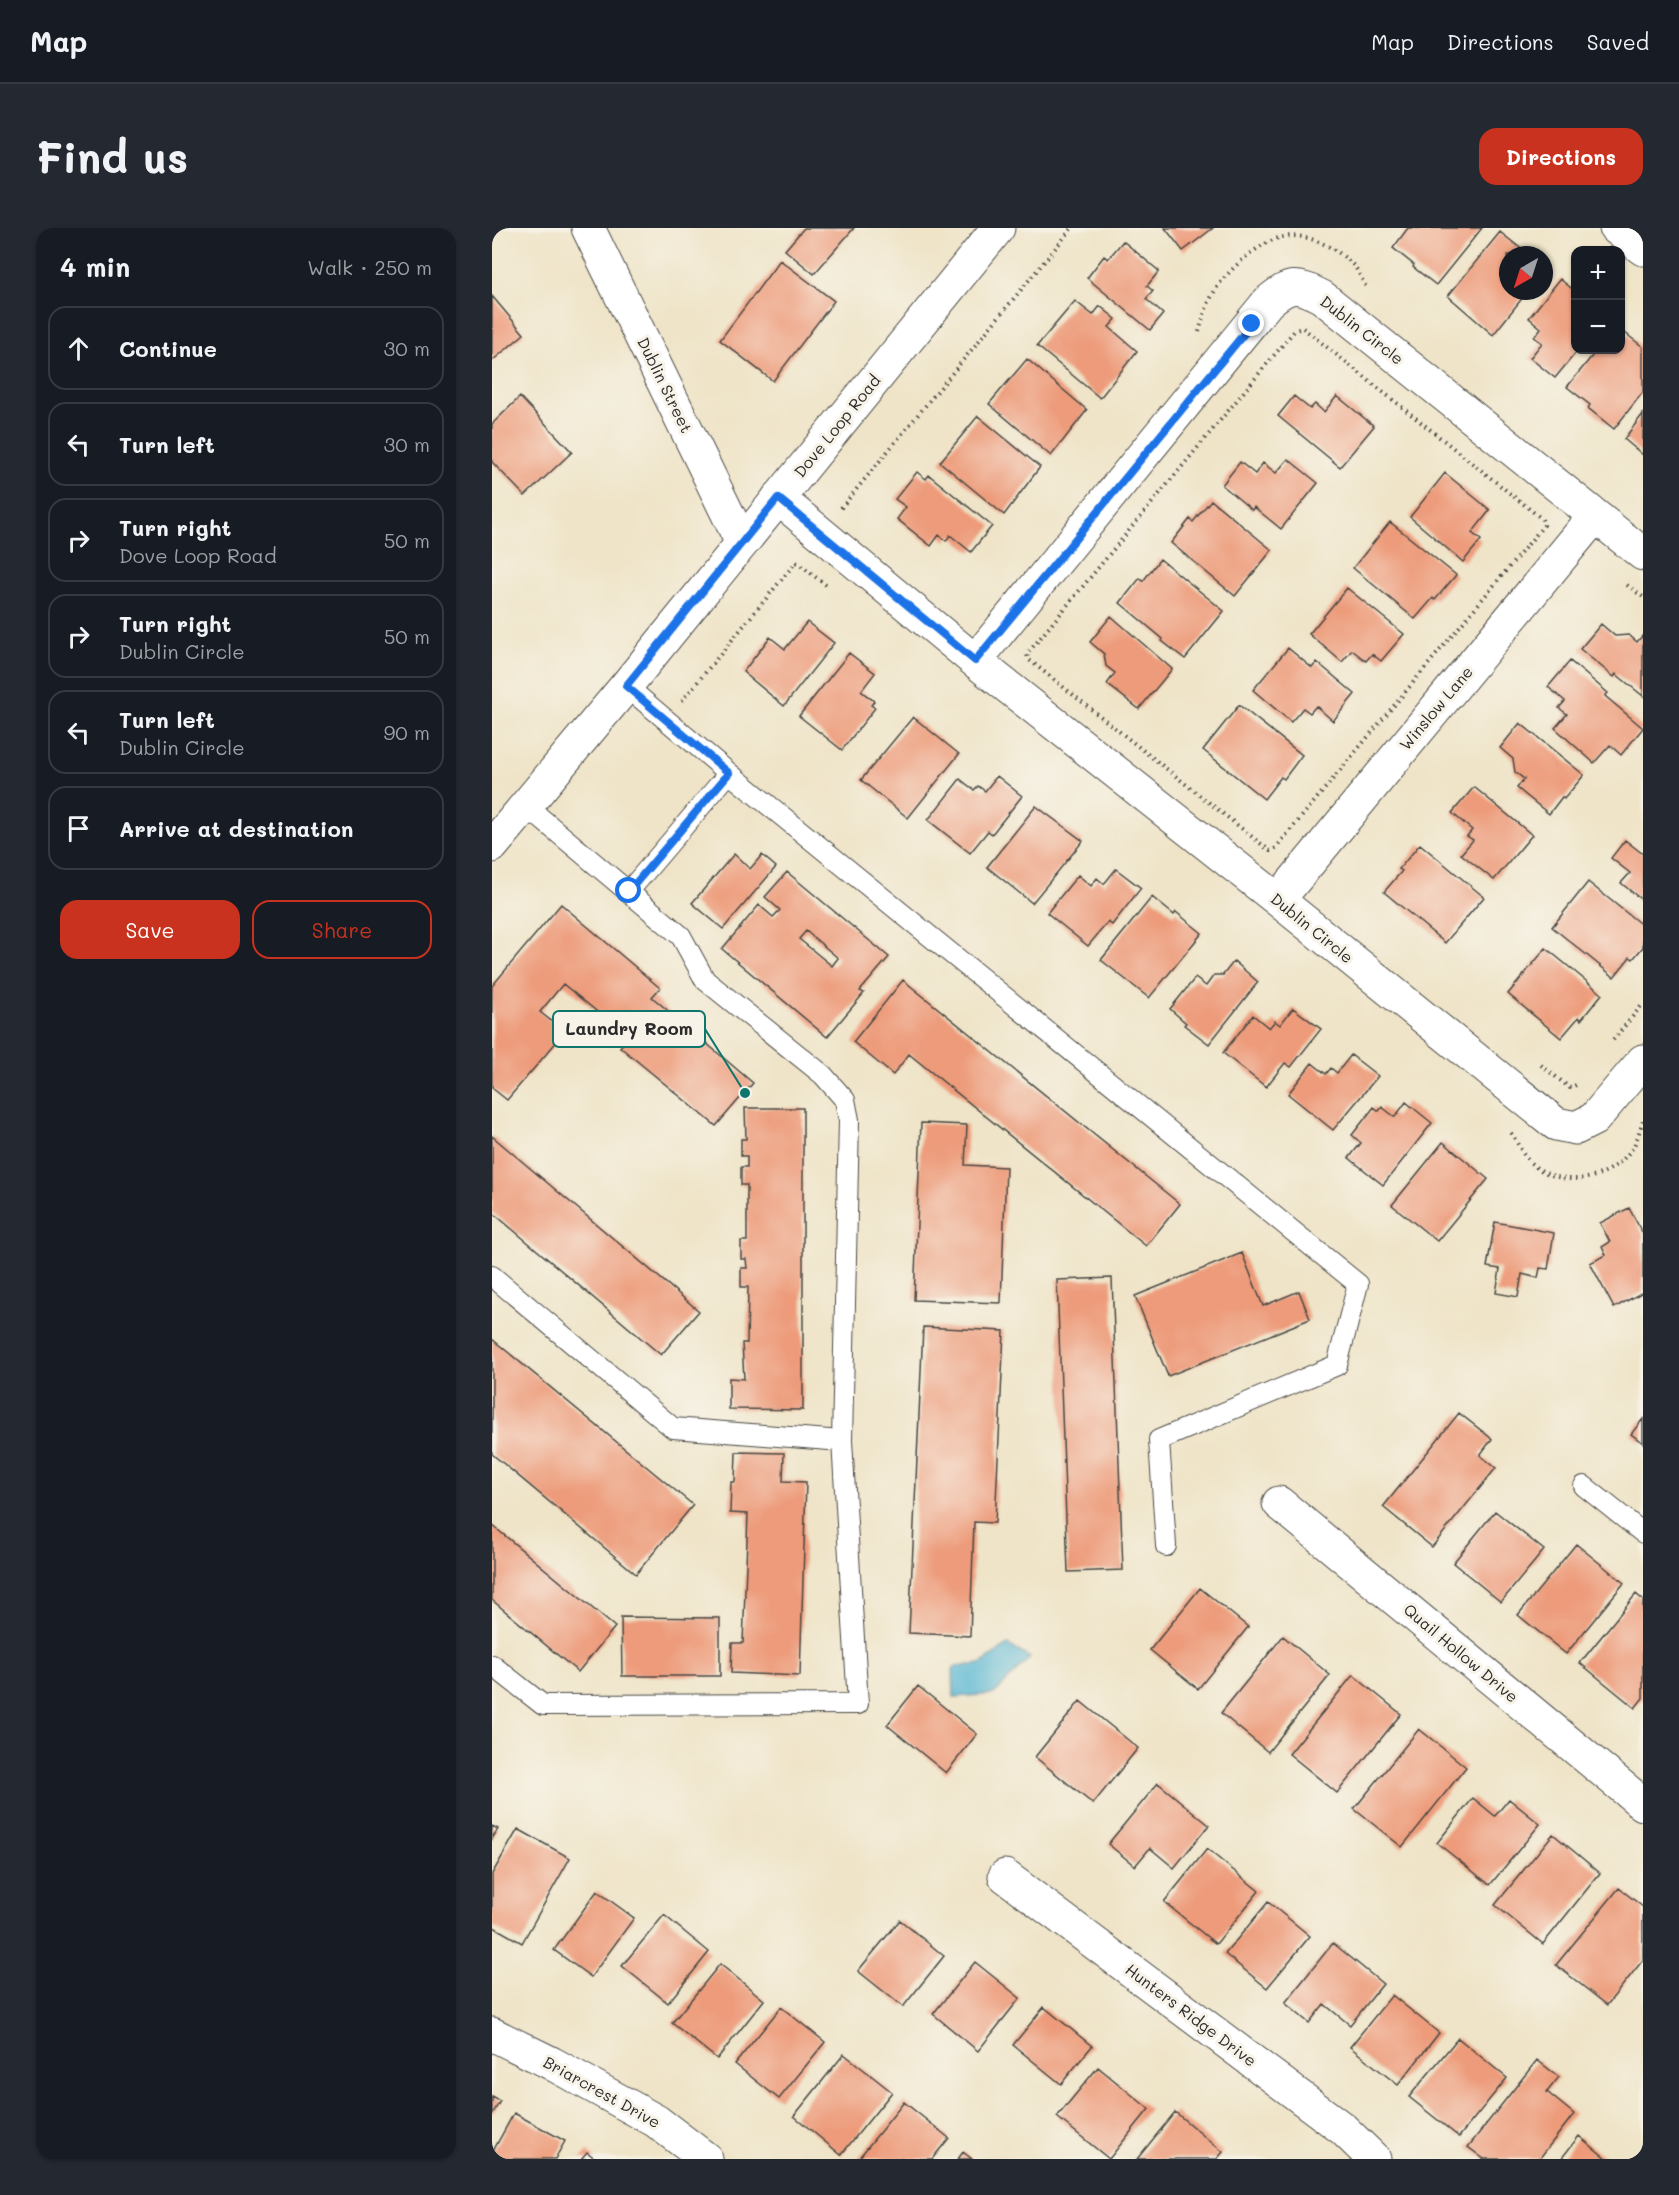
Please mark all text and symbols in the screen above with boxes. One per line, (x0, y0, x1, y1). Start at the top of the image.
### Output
text: Map (30, 23, 87, 59)
text: Map (1371, 28, 1414, 55)
text: Directions (1447, 28, 1554, 55)
text: Saved (1587, 28, 1649, 55)
button: Directions (1479, 128, 1643, 185)
text: Find us (36, 129, 188, 184)
north arrow (1499, 246, 1553, 300)
map controls (1571, 246, 1625, 354)
button: + (1571, 246, 1625, 300)
text: 4 min (60, 250, 130, 284)
text: Walk · 250 m (307, 254, 432, 280)
street label: Dublin Circle (1316, 290, 1408, 369)
button: − (1571, 300, 1625, 354)
route end (1238, 310, 1264, 336)
icon: ahead (62, 332, 95, 365)
text: Continue (119, 334, 217, 363)
street label: Dublin Street (633, 334, 698, 436)
text: 30 m (384, 335, 430, 361)
street label: Dove Loop Road (789, 370, 884, 481)
icon: left (62, 428, 95, 461)
text: Turn left (119, 430, 215, 459)
text: 30 m (384, 431, 430, 457)
text: Turn right (119, 513, 231, 542)
icon: right (62, 524, 95, 557)
text: 50 m (384, 527, 430, 553)
text: Dove Loop Road (119, 542, 277, 568)
text: Turn right (119, 609, 231, 638)
icon: right (62, 620, 95, 653)
text: 50 m (384, 623, 430, 649)
text: Dublin Circle (119, 638, 245, 664)
street label: Winslow Lane (1394, 661, 1477, 754)
text: Turn left (119, 705, 215, 734)
icon: left (62, 716, 95, 749)
text: 90 m (384, 719, 430, 745)
text: Dublin Circle (119, 734, 245, 760)
icon: arrive (62, 812, 95, 845)
text: Arrive at destination (119, 814, 354, 843)
route start (615, 877, 641, 903)
street label: Dublin Circle (1267, 888, 1358, 967)
button: Save (60, 900, 240, 959)
button: Share (252, 900, 432, 959)
callout: Laundry Room (553, 1011, 705, 1047)
text: Laundry Room (565, 1016, 693, 1040)
street label: Quail Hollow Drive (1400, 1598, 1523, 1707)
street label: Hunters Ridge Drive (1122, 1958, 1261, 2071)
street label: Briarcrest Drive (540, 2051, 664, 2132)

